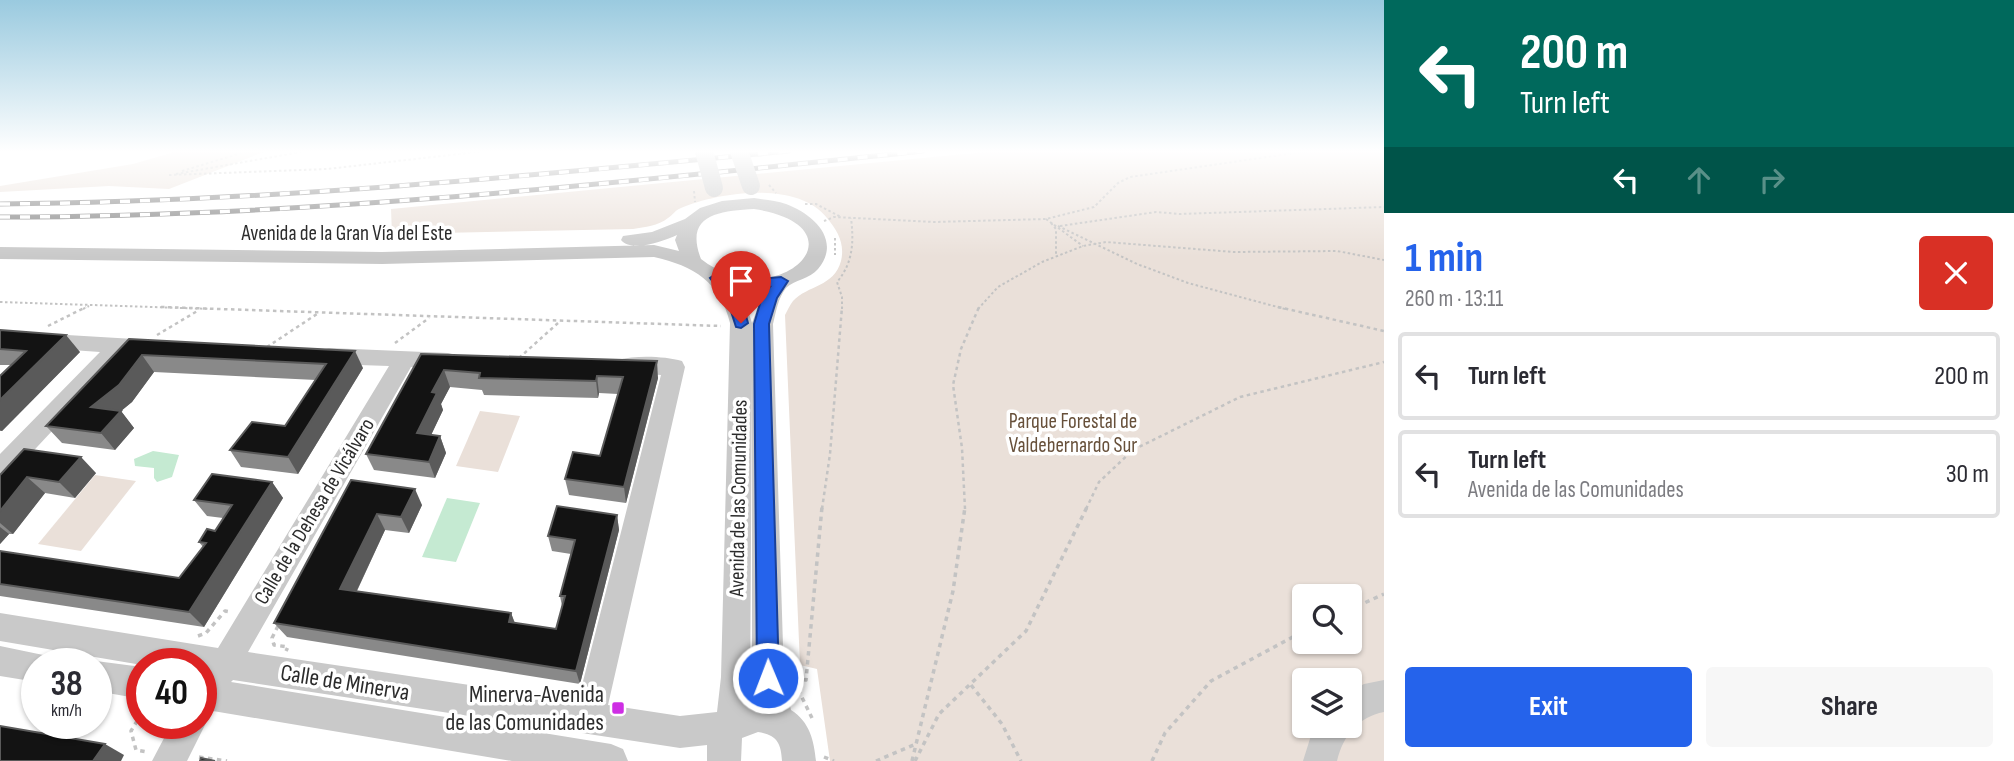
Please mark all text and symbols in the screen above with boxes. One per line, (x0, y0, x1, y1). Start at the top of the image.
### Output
text: 200 m (1520, 24, 1628, 83)
icon: left (1405, 28, 1496, 119)
text: Turn left (1520, 84, 1610, 123)
icon: left (1607, 161, 1645, 199)
icon: ahead (1680, 161, 1718, 199)
icon: right (1753, 161, 1791, 199)
street label: Avenida de la Gran Vía del Este (241, 221, 452, 246)
text: 1 min (1405, 233, 1483, 284)
button: close (1919, 236, 1993, 310)
pin (711, 251, 771, 323)
icon: arrive (722, 262, 760, 300)
text: 260 m · 13:11 (1405, 285, 1503, 313)
icon: left (1409, 357, 1447, 395)
text: Turn left (1468, 361, 1546, 392)
text: 200 m (1934, 361, 1989, 392)
street label: Avenida de las Comunidades (724, 399, 753, 598)
park label: Parque Forestal de Valdebernardo Sur (1009, 409, 1137, 458)
street label: Calle de la Dehesa de Vicálvaro (249, 414, 380, 609)
text: Turn left (1468, 445, 1546, 476)
icon: left (1409, 455, 1447, 493)
text: 30 m (1946, 459, 1989, 490)
text: Avenida de las Comunidades (1468, 476, 1684, 504)
map controls (1292, 584, 1362, 738)
button: search (1292, 584, 1362, 654)
position arrow (731, 641, 805, 715)
speed limit sign: 40 (126, 648, 217, 739)
street label: Calle de Minerva (278, 658, 412, 707)
text: 38 (50, 663, 83, 706)
button: Exit (1405, 667, 1692, 747)
button: Share (1706, 667, 1993, 747)
button: layers (1292, 668, 1362, 738)
place label: Minerva-Avenida de las Comunidades (445, 680, 604, 737)
text: km/h (51, 700, 82, 721)
marker: Minerva-Avenida de las Comunidades (610, 700, 626, 716)

